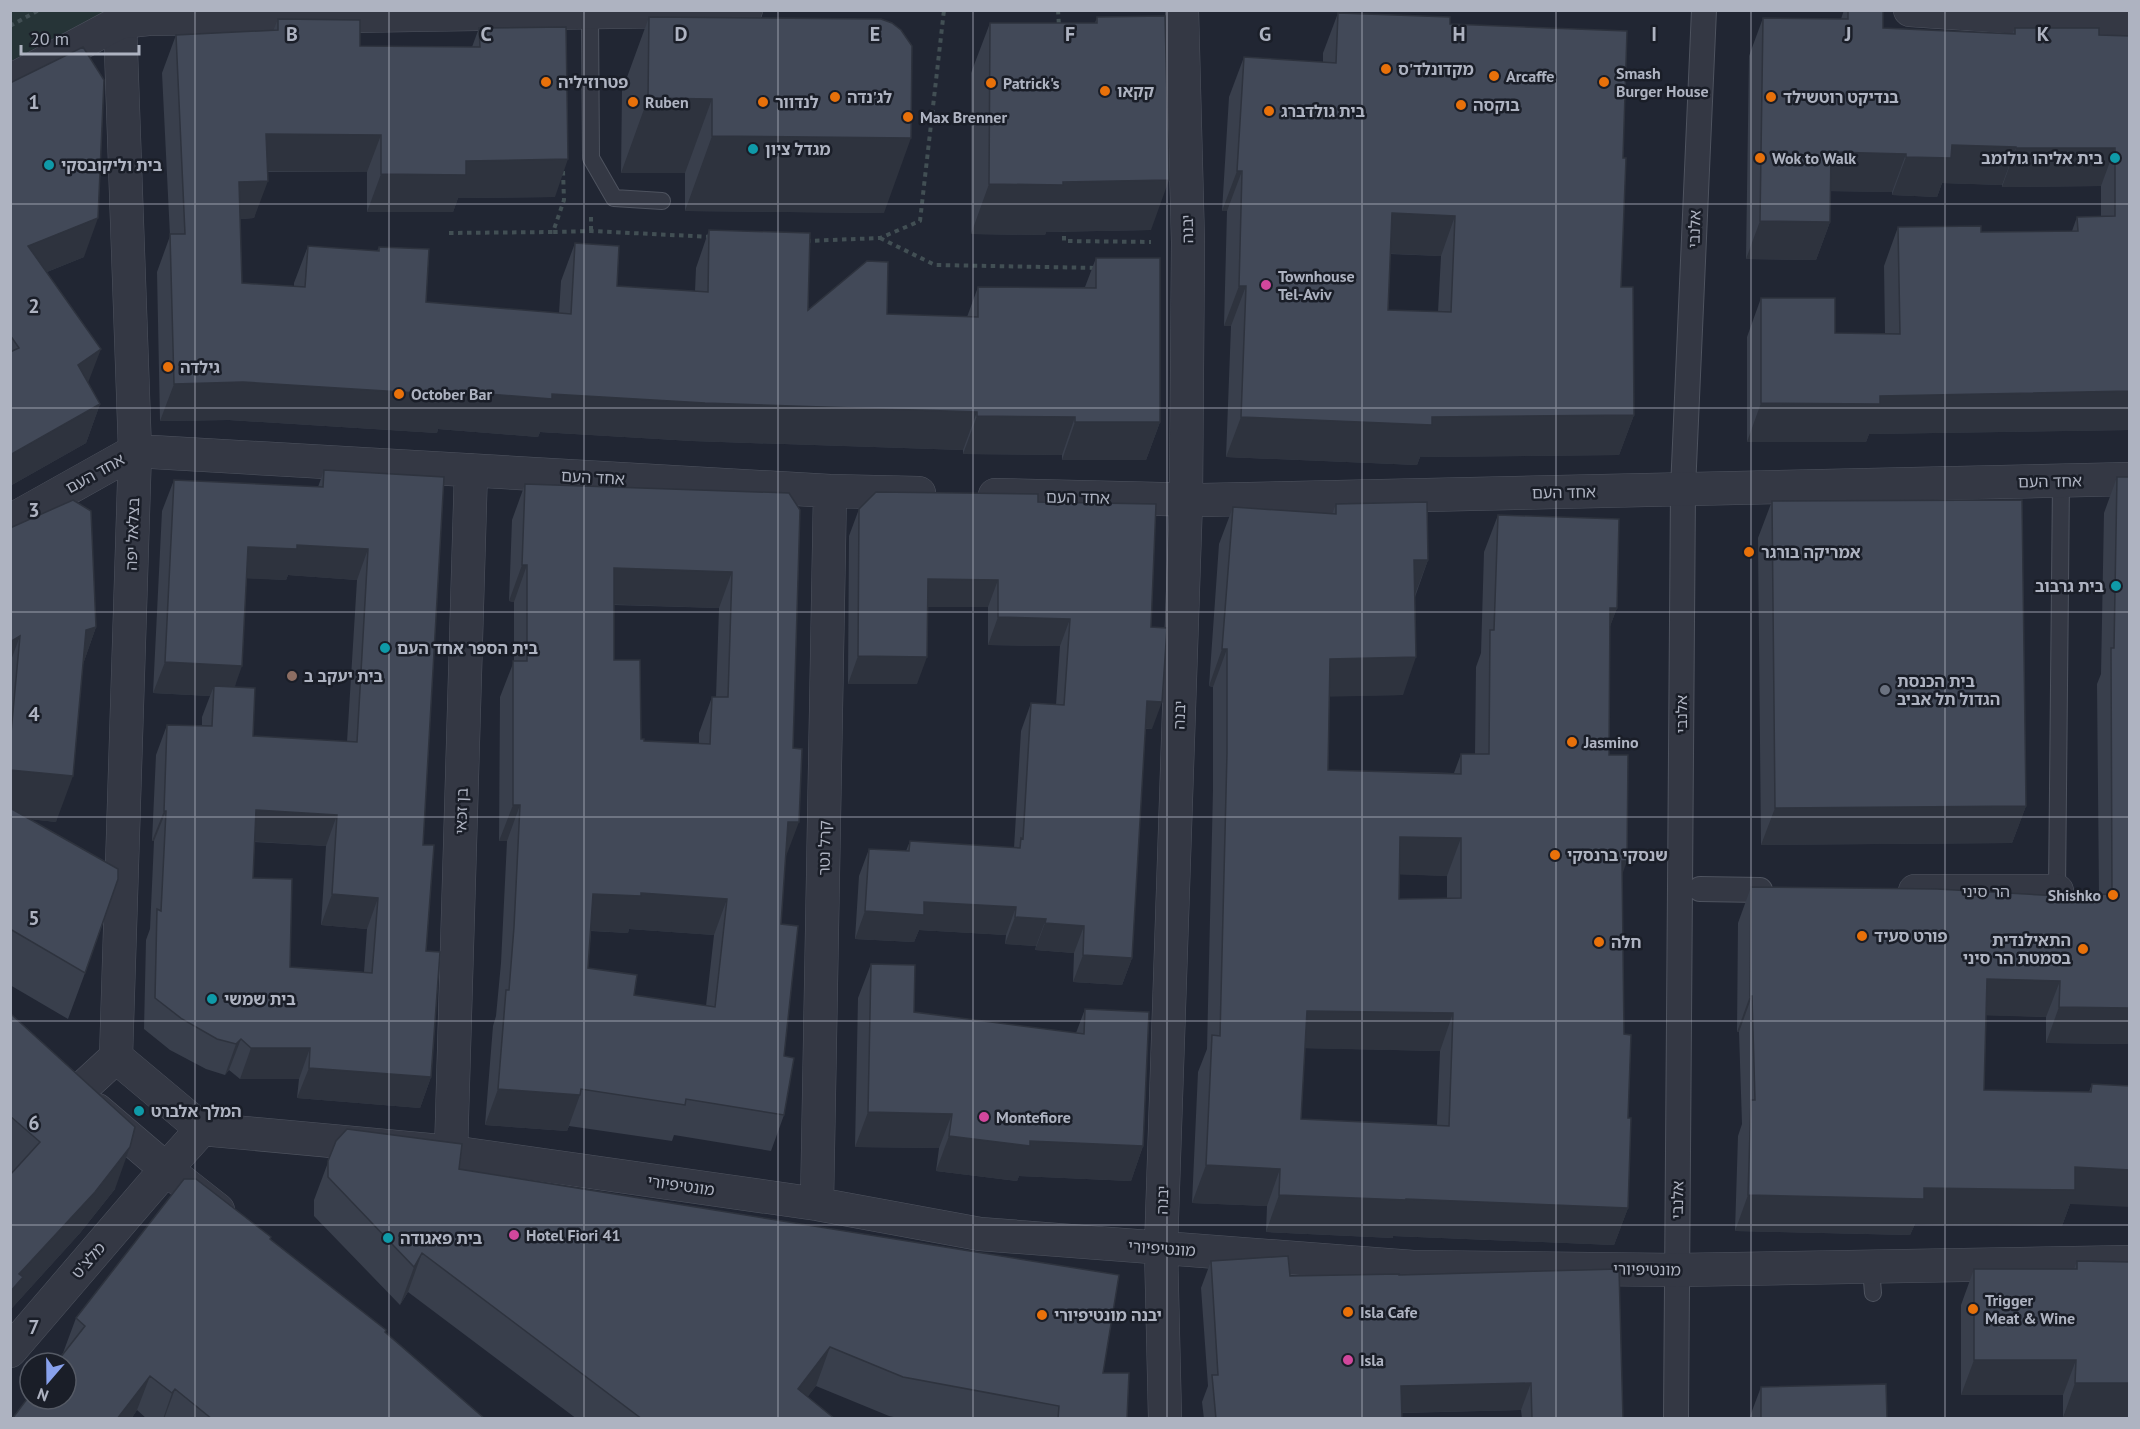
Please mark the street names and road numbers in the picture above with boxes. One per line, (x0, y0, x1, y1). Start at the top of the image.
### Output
street label: אלנבי (1683, 210, 1705, 248)
street label: יבנה (1177, 214, 1197, 244)
street label: אחד העם (62, 449, 128, 497)
street label: אחד העם (560, 465, 626, 489)
street label: אחד העם (2018, 470, 2082, 492)
street label: אחד העם (1532, 481, 1596, 503)
street label: אחד העם (1046, 486, 1110, 508)
street label: בצלאל יפה (121, 497, 143, 571)
street label: אלנבי (1671, 695, 1691, 733)
street label: יבנה (1169, 700, 1189, 730)
street label: בן זכאי (450, 787, 472, 835)
street label: קרל נטר (814, 820, 834, 876)
street label: הר סיני (1962, 881, 2010, 901)
street label: מונטיפיורי (646, 1170, 716, 1200)
street label: אלנבי (1667, 1181, 1687, 1219)
street label: יבנה (1152, 1185, 1172, 1215)
street label: מונטיפיורי (1128, 1236, 1196, 1260)
street label: מלצ'ט (67, 1238, 109, 1282)
street label: מונטיפיורי (1613, 1258, 1681, 1280)

